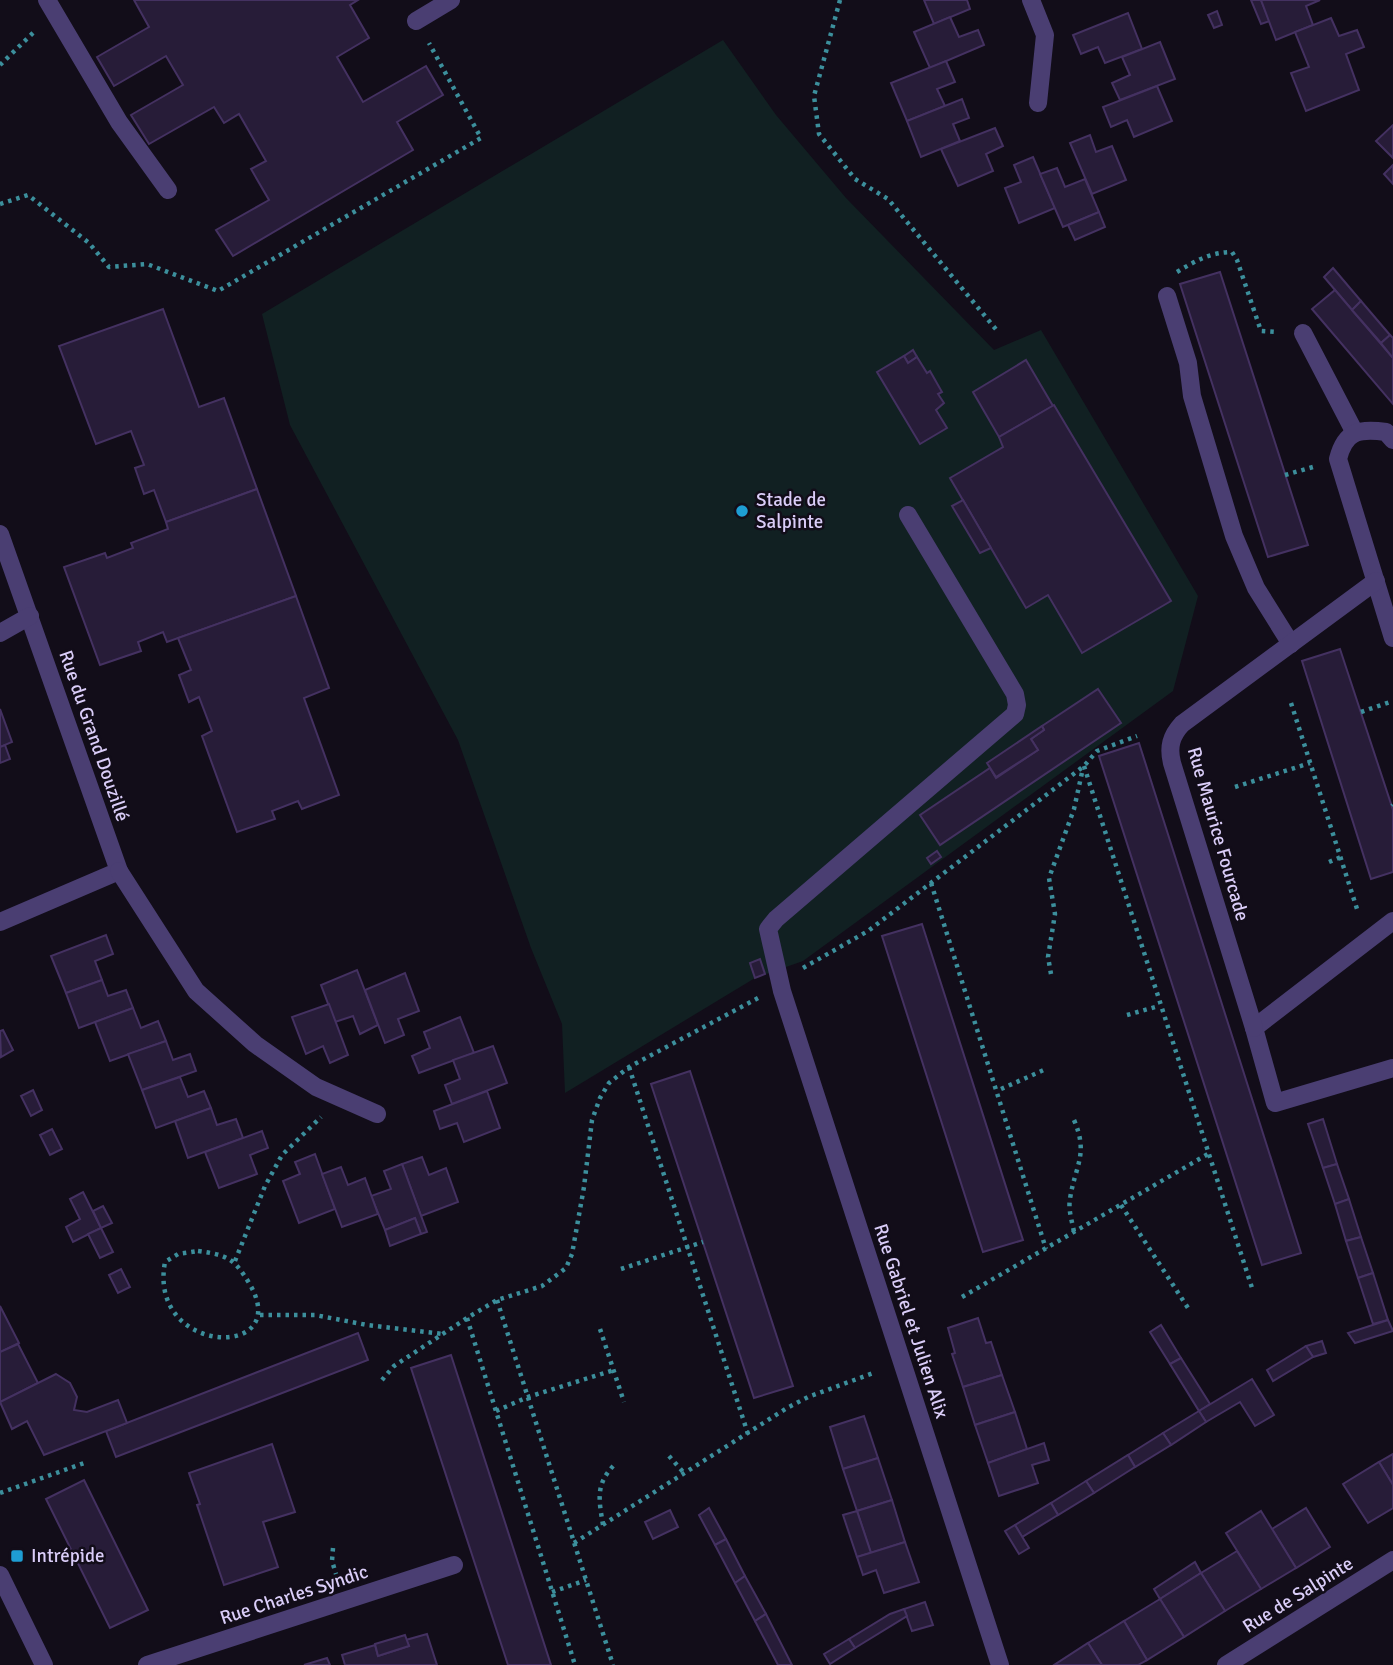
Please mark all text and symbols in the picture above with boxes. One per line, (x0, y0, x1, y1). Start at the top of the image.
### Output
place label: Stade de Salpinte (756, 488, 826, 534)
marker: Stade de Salpinte (734, 503, 750, 519)
street label: Rue du Grand Douzillé (53, 647, 135, 825)
street label: Rue Maurice Fourcade (1182, 744, 1254, 924)
street label: Rue Gabriel et Julien Alix (868, 1221, 954, 1422)
place label: Intrépide (31, 1544, 105, 1568)
marker: Intrépide (9, 1548, 25, 1564)
street label: Rue de Salpinte (1238, 1551, 1358, 1639)
street label: Rue Charles Syndic (217, 1560, 371, 1630)

